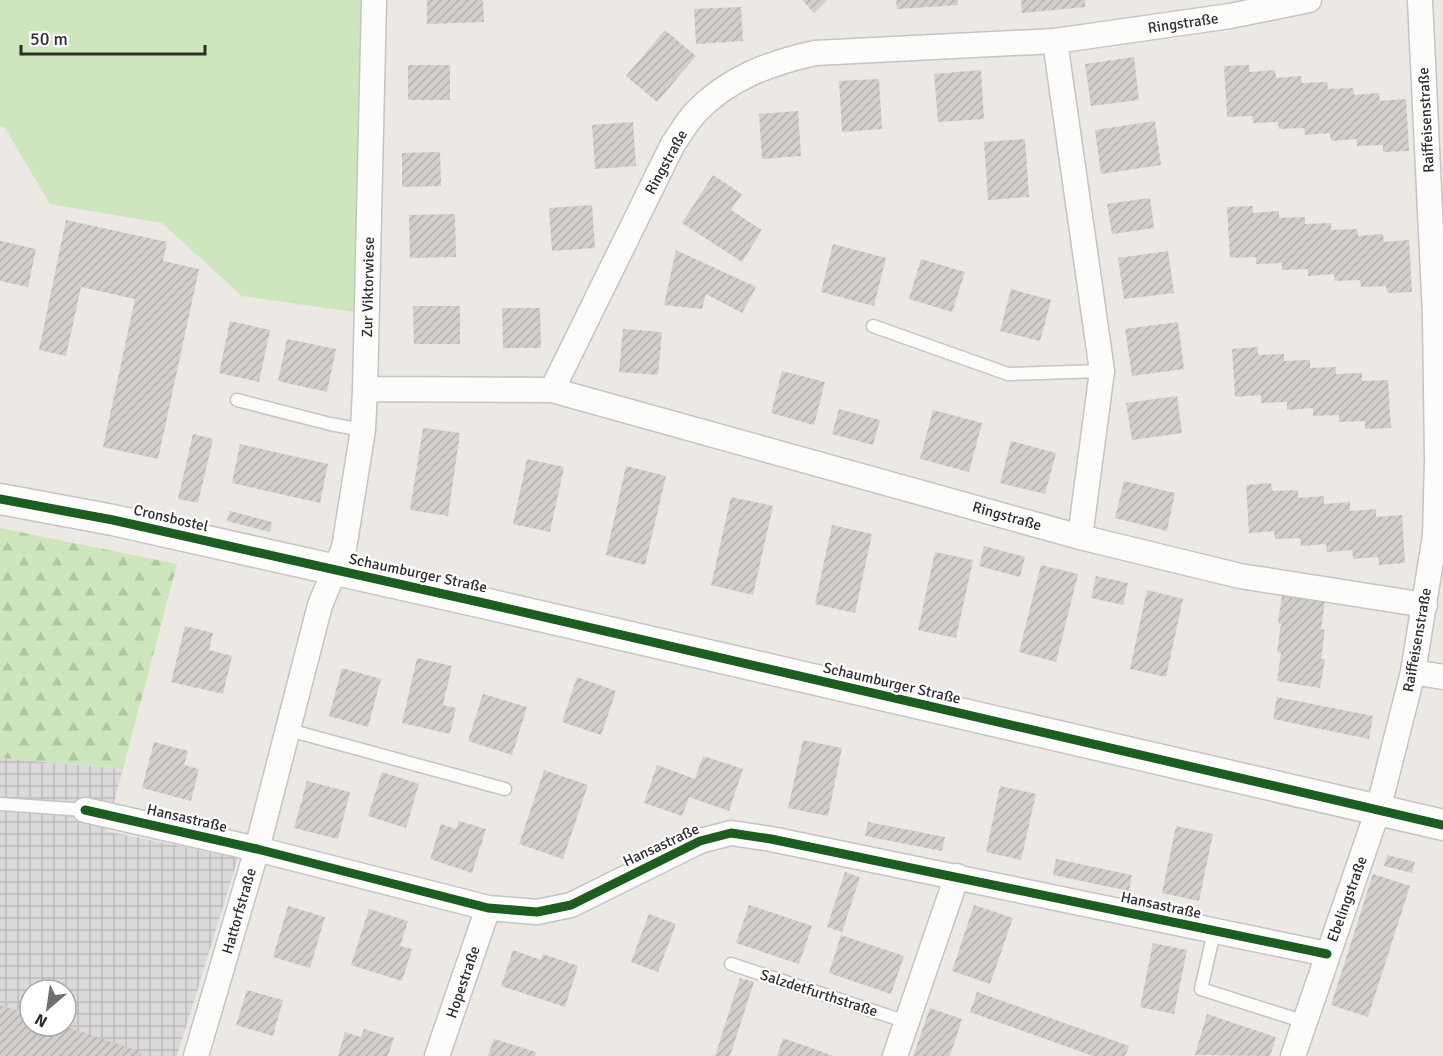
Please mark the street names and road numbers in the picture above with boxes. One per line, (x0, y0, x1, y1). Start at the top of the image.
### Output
street label: Ringstraße (1147, 9, 1219, 37)
street label: Raiffeisenstraße (1414, 67, 1438, 173)
street label: Ringstraße (641, 127, 691, 197)
street label: Zur Viktorwiese (358, 236, 378, 338)
street label: Ringstraße (970, 498, 1044, 534)
street label: Cronsbostel (132, 501, 210, 535)
street label: Schaumburger Straße (347, 550, 489, 596)
street label: Raiffeisenstraße (1399, 586, 1435, 694)
street label: Schaumburger Straße (821, 658, 963, 708)
street label: Hansastraße (145, 800, 229, 836)
street label: Hansastraße (620, 820, 702, 870)
street label: Ebelingstraße (1323, 854, 1371, 944)
street label: Hattorfstraße (218, 866, 260, 956)
street label: Hansastraße (1119, 888, 1203, 922)
street label: Hopestraße (442, 944, 484, 1020)
street label: Salzdetfurthstraße (758, 966, 880, 1020)

